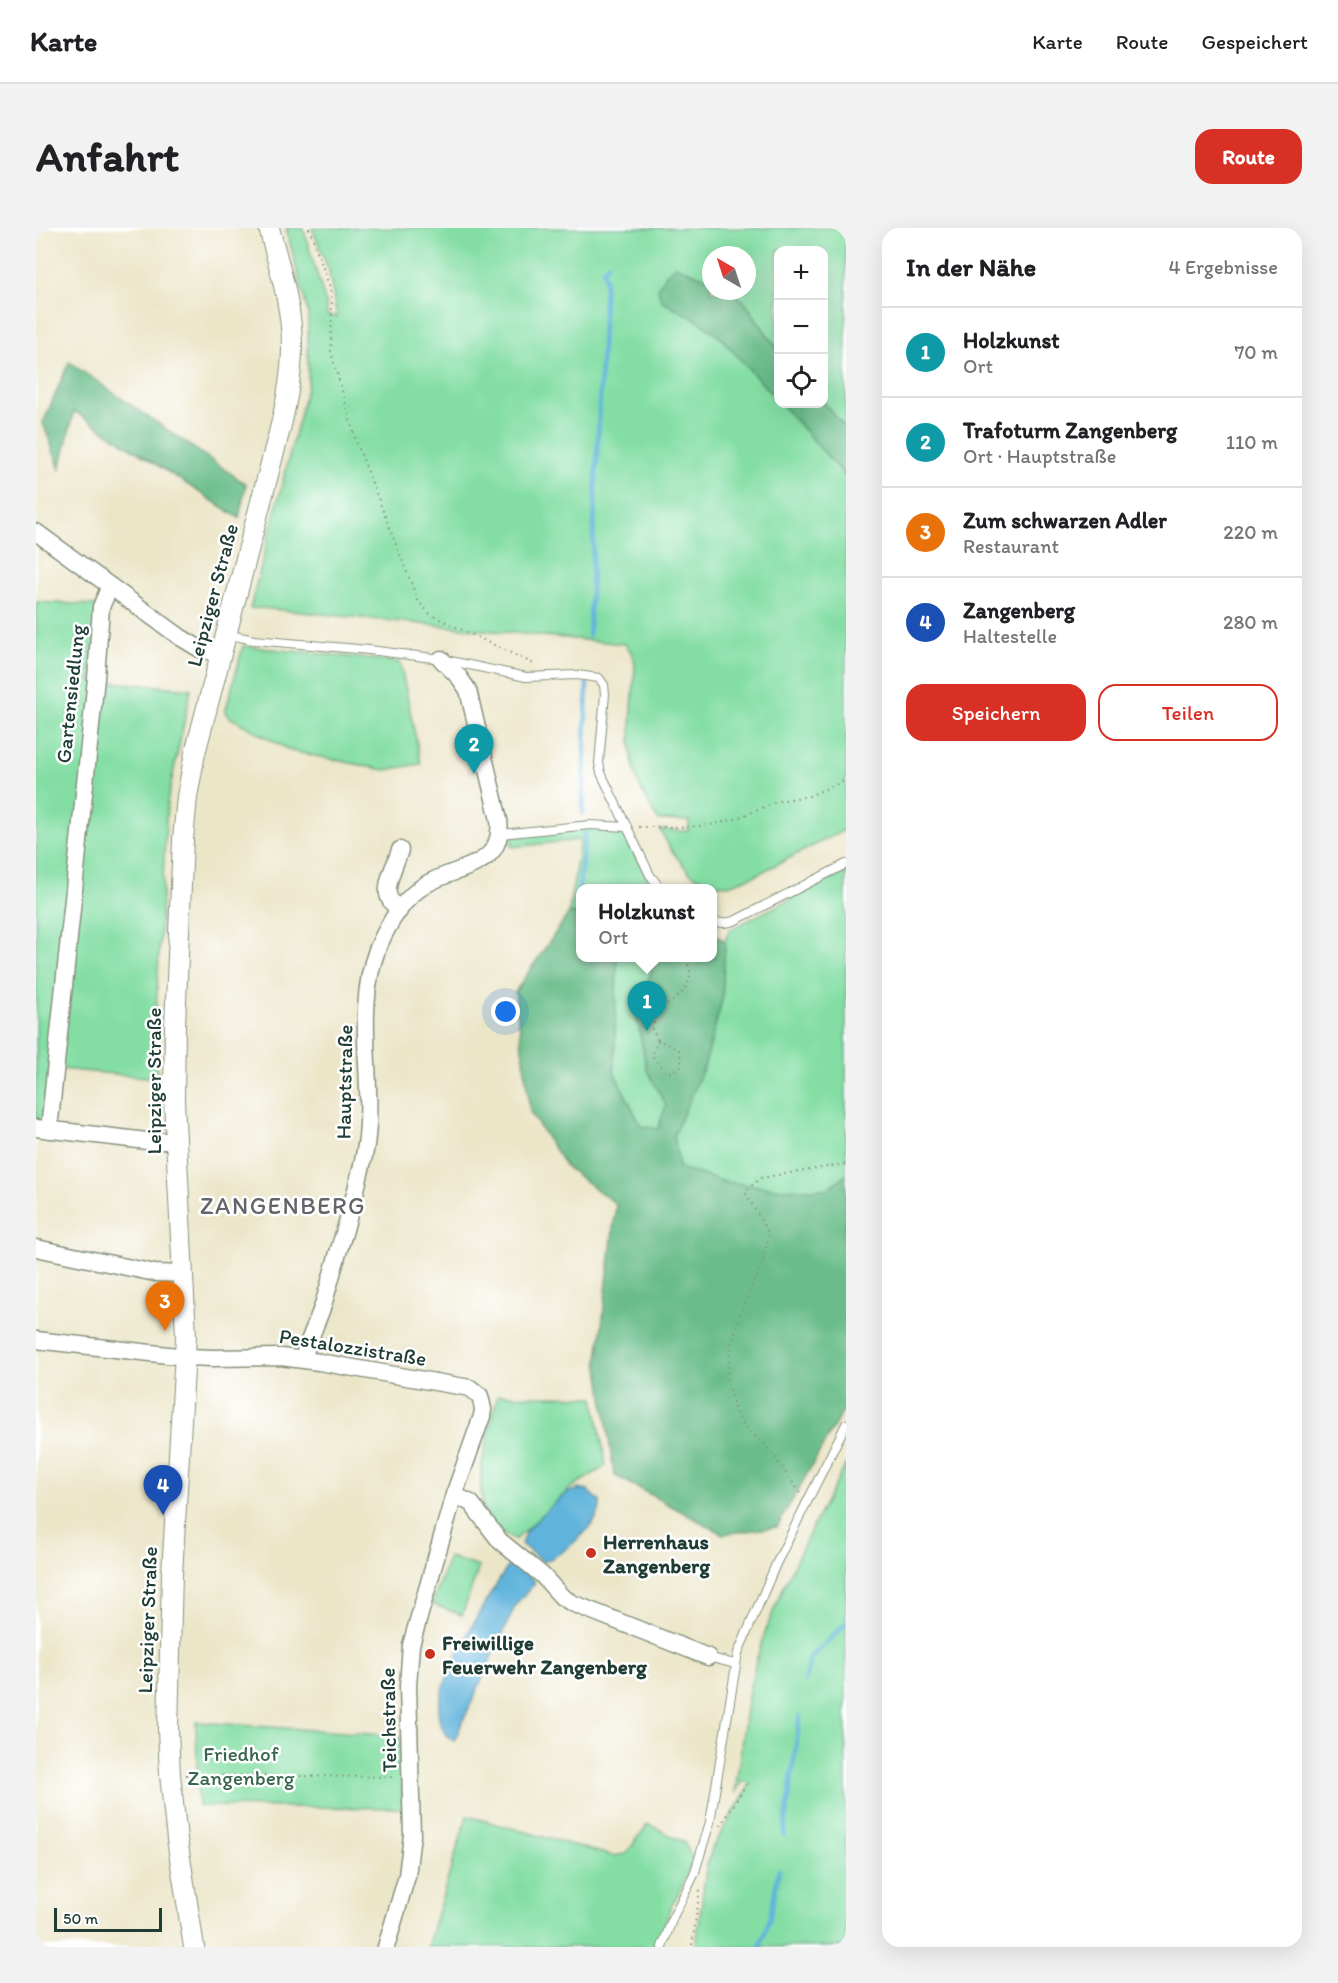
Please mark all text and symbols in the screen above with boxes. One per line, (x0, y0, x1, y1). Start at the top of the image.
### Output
text: Karte (30, 24, 97, 58)
text: Karte (1032, 29, 1083, 54)
text: Route (1116, 29, 1169, 54)
text: Gespeichert (1202, 29, 1308, 54)
button: Route (1195, 129, 1302, 184)
text: Anfahrt (36, 131, 179, 182)
north arrow (702, 246, 756, 300)
map controls (774, 246, 828, 408)
button: + (774, 246, 828, 300)
text: In der Nähe (906, 251, 1036, 283)
text: 4 Ergebnisse (1168, 255, 1278, 279)
button: − (774, 300, 828, 354)
text: Holzkunst (963, 327, 1060, 354)
text: 1 (921, 340, 930, 364)
text: 70 m (1234, 340, 1278, 364)
button: locate (774, 354, 828, 408)
text: Ort (963, 354, 993, 378)
text: Trafoturm Zangenberg (963, 417, 1177, 444)
text: 2 (920, 430, 931, 454)
text: 110 m (1226, 430, 1278, 454)
text: Ort · Hauptstraße (963, 444, 1116, 468)
text: Zum schwarzen Adler (963, 507, 1167, 534)
text: 3 (920, 520, 931, 544)
text: 220 m (1223, 520, 1278, 544)
street label: Leipziger Straße (181, 521, 243, 669)
text: Restaurant (963, 534, 1059, 558)
text: Zangenberg (963, 597, 1075, 624)
text: 4 (919, 610, 932, 634)
text: 280 m (1223, 610, 1278, 634)
street label: Gartensiedlung (50, 623, 90, 765)
text: Haltestelle (963, 624, 1057, 648)
button: Speichern (906, 684, 1086, 741)
button: Teilen (1098, 684, 1278, 741)
pin: 2 (454, 724, 494, 774)
popup (576, 884, 717, 962)
text: Holzkunst (598, 898, 695, 925)
text: Ort (598, 925, 628, 949)
pin: 1 (628, 982, 666, 1031)
your location (491, 997, 520, 1026)
street label: Leipziger Straße (141, 1007, 166, 1155)
street label: Hauptstraße (330, 1024, 358, 1140)
district label: ZANGENBERG (200, 1191, 366, 1220)
pin: 3 (146, 1282, 184, 1331)
street label: Pestalozzistraße (278, 1323, 428, 1371)
pin: 4 (144, 1466, 182, 1515)
place label: Herrenhaus Zangenberg (603, 1529, 711, 1579)
street label: Leipziger Straße (132, 1546, 162, 1694)
marker: Herrenhaus Zangenberg (584, 1546, 598, 1560)
place label: Freiwillige Feuerwehr Zangenberg (442, 1630, 648, 1680)
marker: Freiwillige Feuerwehr Zangenberg (423, 1647, 437, 1661)
street label: Teichstraße (375, 1667, 401, 1773)
park label: Friedhof Zangenberg (187, 1741, 295, 1790)
scale bar (54, 1905, 162, 1932)
text: 50 m (63, 1909, 98, 1928)

